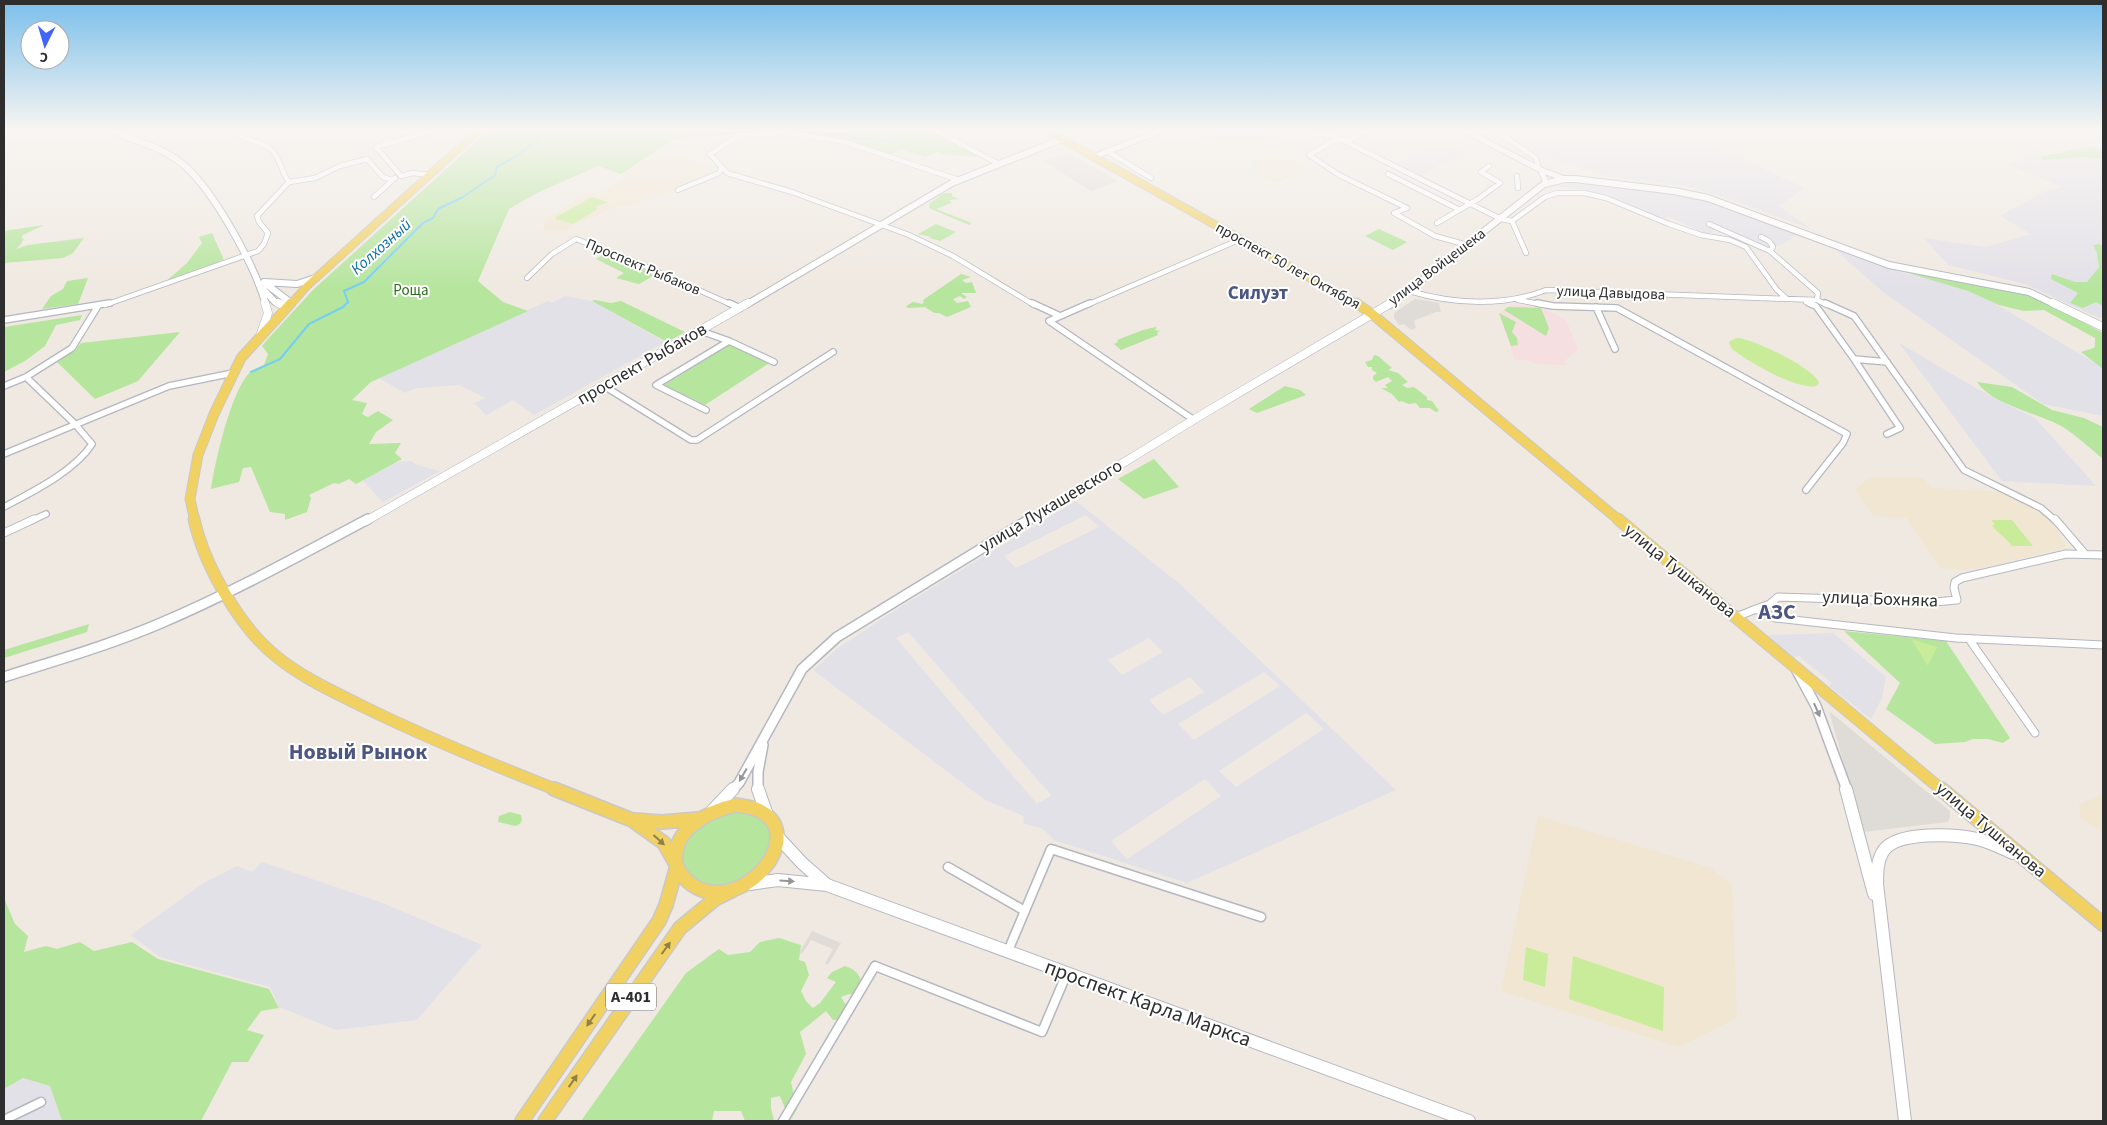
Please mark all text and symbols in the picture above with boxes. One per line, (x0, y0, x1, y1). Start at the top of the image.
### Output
north arrow (20, 20, 70, 70)
text: С (39, 47, 49, 67)
water label: Колхозный (346, 214, 416, 280)
street label: проспект 50 лет Октября (1212, 217, 1364, 315)
street label: улица Войцешека (1384, 223, 1490, 311)
street label: Проспект Рыбаков (582, 233, 704, 301)
park label: Роща (393, 280, 429, 301)
district label: Силуэт (1228, 280, 1288, 307)
street label: улица Давыдова (1556, 281, 1666, 305)
street label: проспект Рыбаков (573, 317, 711, 411)
street label: улица Лукашевского (975, 453, 1127, 559)
street label: улица Тушканова (1619, 518, 1741, 624)
street label: улица Бохняка (1822, 584, 1938, 614)
district label: АЗС (1757, 596, 1796, 628)
one-way arrow (1814, 703, 1822, 717)
district label: Новый Рынок (289, 736, 427, 768)
one-way arrow (739, 769, 748, 782)
street label: улица Тушканова (1930, 776, 2052, 884)
one-way arrow (652, 834, 665, 845)
one-way arrow (779, 877, 795, 885)
one-way arrow (661, 941, 671, 955)
street label: проспект Карла Маркса (1040, 952, 1256, 1054)
road number: А-401 (606, 984, 656, 1010)
one-way arrow (586, 1013, 596, 1027)
one-way arrow (568, 1074, 578, 1088)

